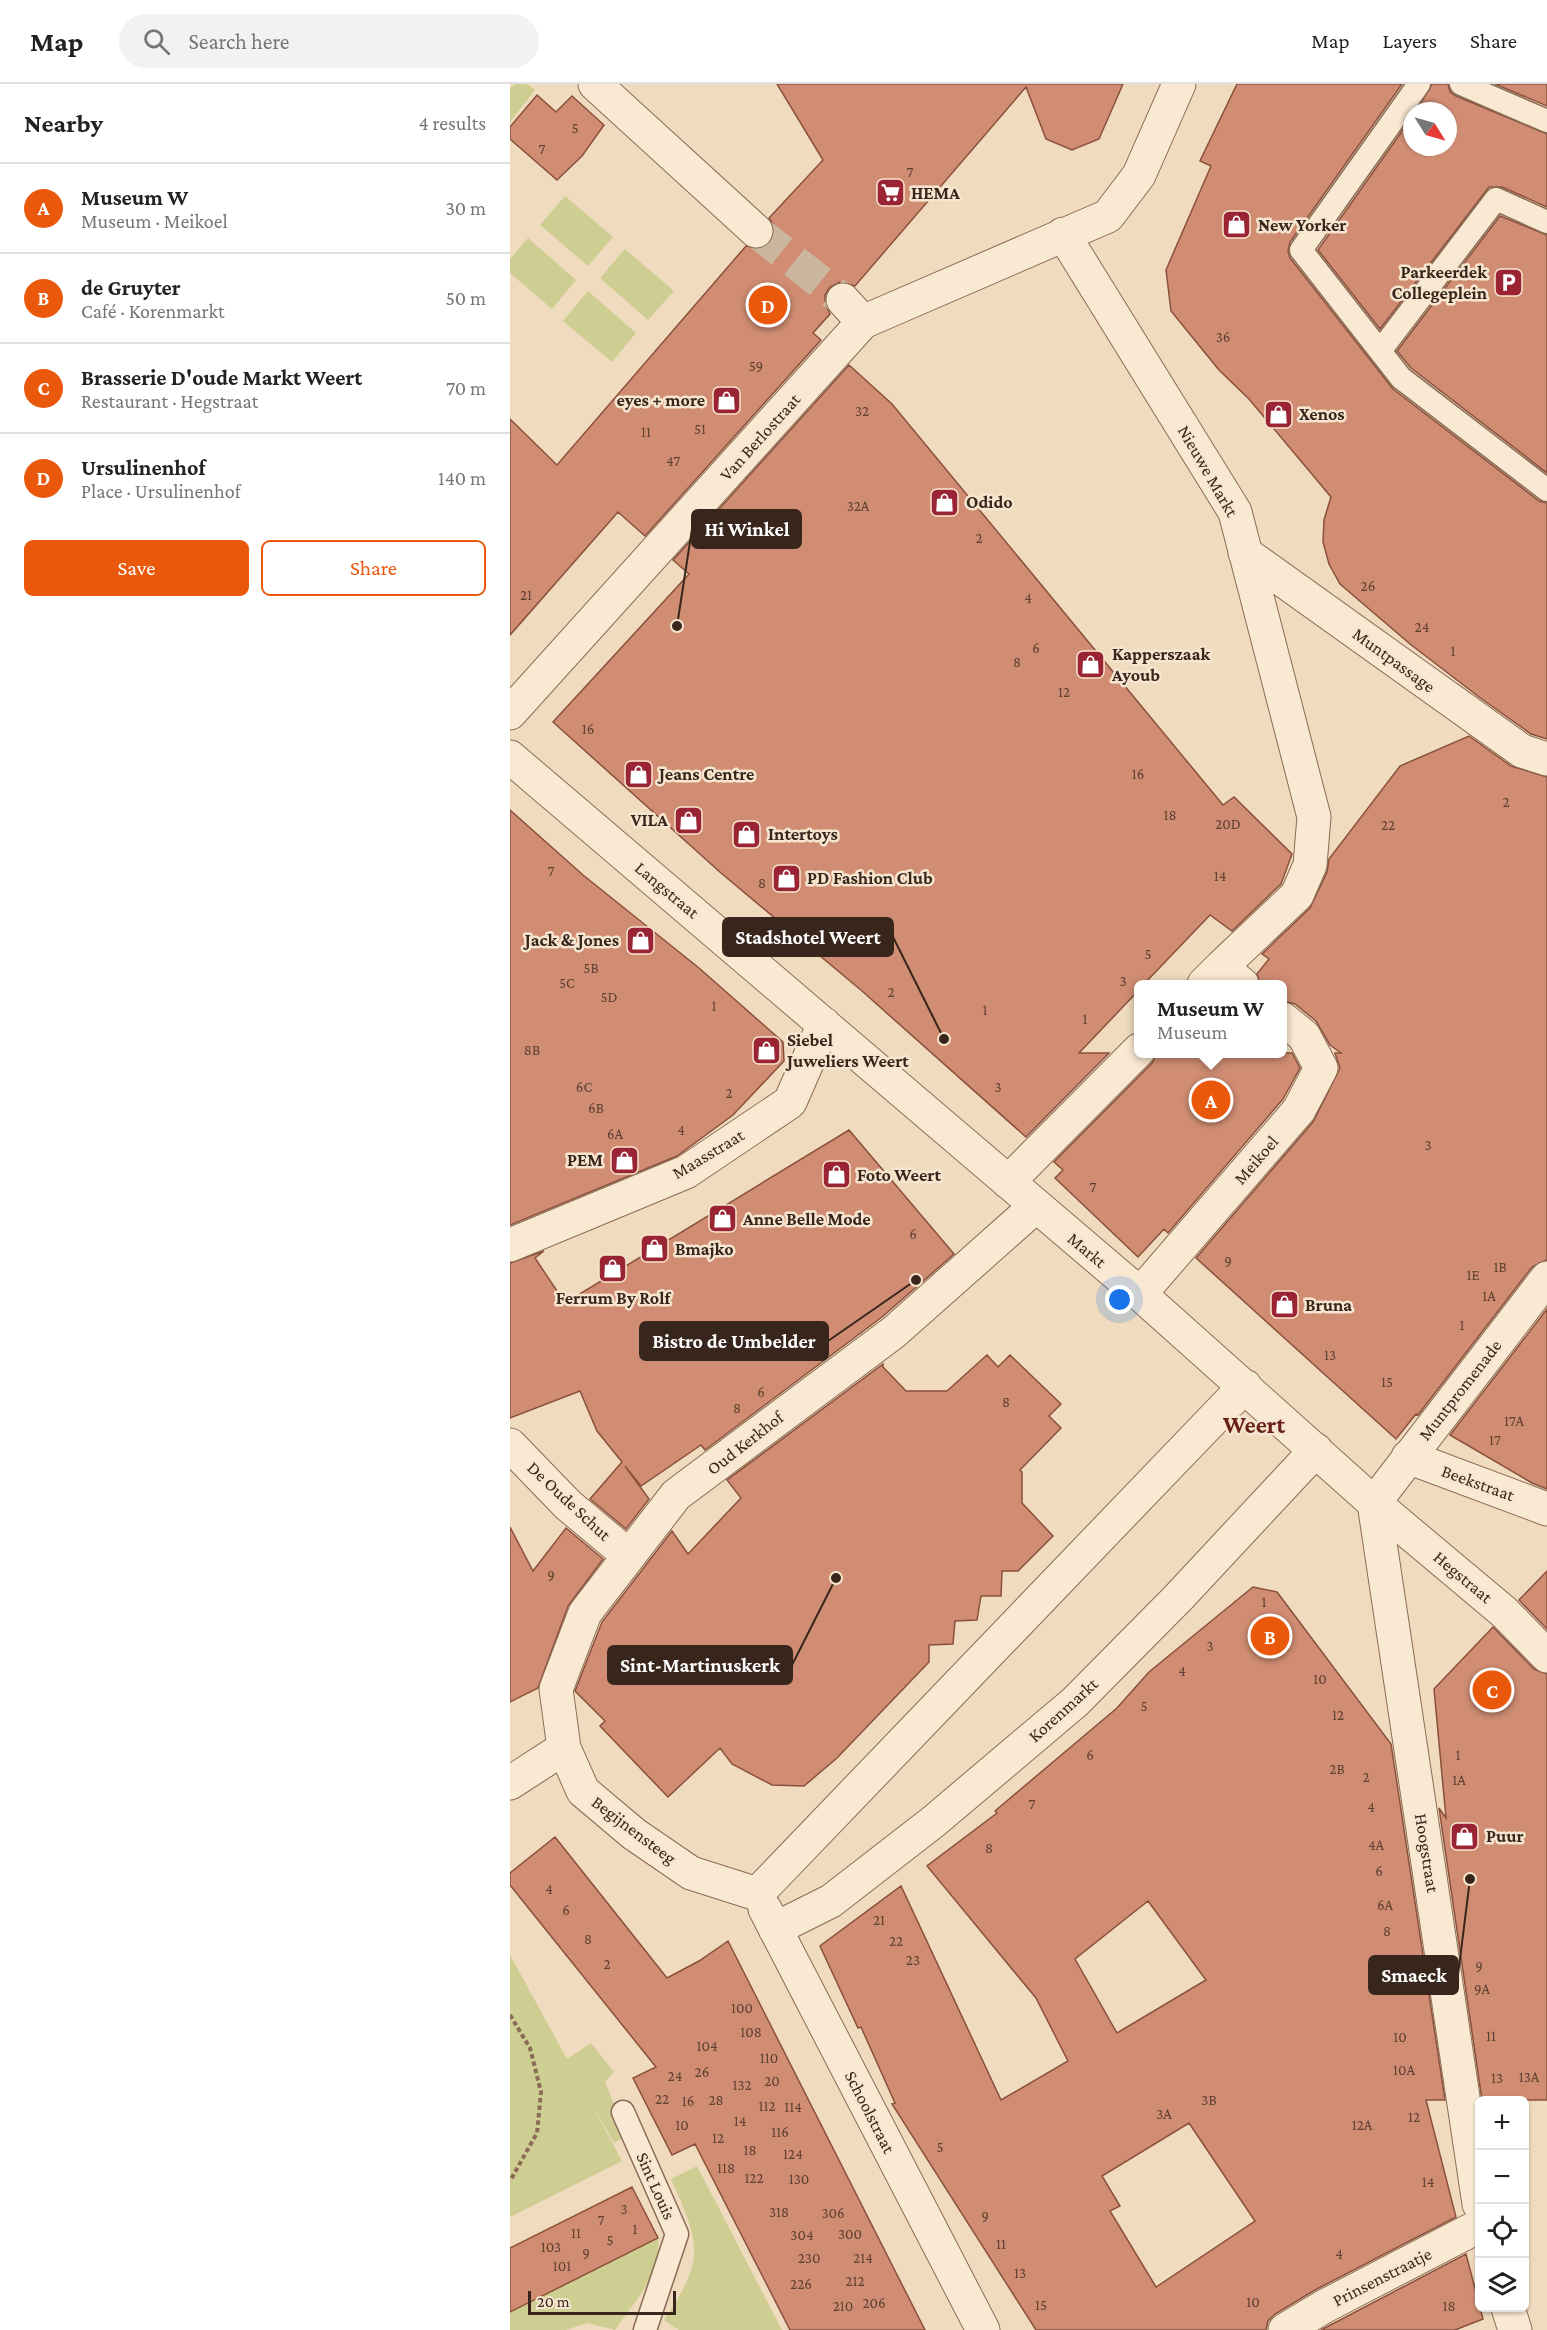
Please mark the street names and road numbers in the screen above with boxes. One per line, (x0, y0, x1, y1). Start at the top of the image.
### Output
street label: Van Berlostraat (716, 389, 805, 485)
street label: Nieuwe Markt (1174, 422, 1243, 521)
street label: Muntpassage (1349, 623, 1439, 697)
street label: Langstraat (631, 857, 704, 923)
street label: Maasstraat (668, 1124, 748, 1183)
street label: Meikoel (1230, 1131, 1283, 1188)
street label: Markt (1064, 1228, 1111, 1273)
street label: Muntpromenade (1414, 1336, 1506, 1444)
street label: Oud Kerkhof (703, 1406, 788, 1479)
street label: De Oude Schut (523, 1457, 616, 1545)
street label: Beekstraat (1439, 1461, 1518, 1506)
street label: Hegstraat (1430, 1547, 1497, 1608)
street label: Korenmarkt (1024, 1673, 1103, 1746)
street label: Begijnensteeg (587, 1792, 680, 1869)
street label: Hoogstraat (1411, 1812, 1443, 1895)
street label: Schoolstraat (841, 2067, 900, 2157)
street label: Sint Louis (632, 2149, 680, 2223)
street label: Prinsenstraatje (1329, 2243, 1435, 2311)

